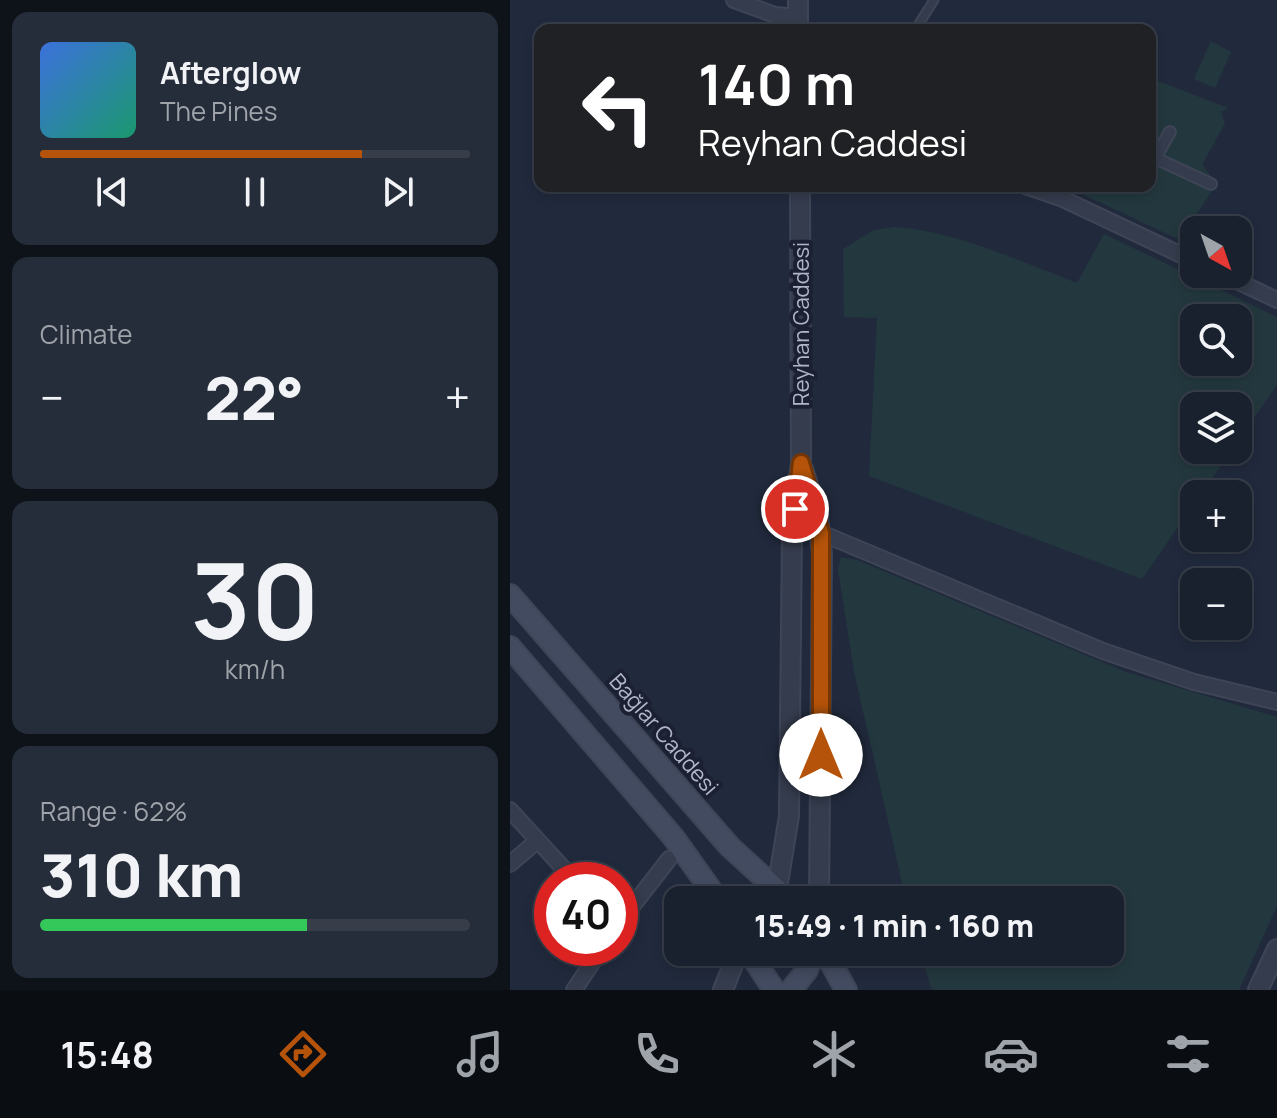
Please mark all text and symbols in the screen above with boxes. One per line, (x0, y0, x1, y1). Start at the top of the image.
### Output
text: 140 m (698, 45, 855, 122)
text: Afterglow (160, 52, 301, 93)
icon: left (566, 56, 670, 160)
text: The Pines (160, 93, 277, 129)
text: Reyhan Caddesi (698, 118, 967, 167)
icon: previous (90, 170, 134, 214)
icon: pause (233, 170, 277, 214)
icon: next (376, 170, 420, 214)
north arrow (1180, 216, 1252, 288)
map controls (1180, 216, 1252, 640)
street label: Reyhan Caddesi (786, 242, 816, 406)
button: search (1180, 304, 1252, 376)
text: Climate (40, 316, 132, 352)
text: 22° (204, 356, 304, 438)
text: − (40, 367, 64, 427)
text: + (445, 367, 470, 427)
button: layers (1180, 392, 1252, 464)
pin (761, 475, 829, 543)
button: + (1180, 480, 1252, 552)
icon: arrive (773, 487, 817, 531)
text: 30 (191, 528, 319, 670)
button: − (1180, 568, 1252, 640)
text: km/h (225, 651, 285, 687)
street label: Bağlar Caddesi (603, 667, 725, 801)
position arrow (779, 713, 863, 797)
text: Range · 62% (40, 793, 188, 829)
text: 310 km (40, 833, 243, 915)
speed limit sign: 40 (534, 862, 638, 966)
text: 15:49 · 1 min · 160 m (754, 905, 1034, 946)
icon: directions (275, 1026, 331, 1082)
icon: music (452, 1026, 508, 1082)
icon: phone (629, 1026, 685, 1082)
icon: climate (806, 1026, 862, 1082)
icon: car (983, 1026, 1039, 1082)
icon: filters (1160, 1026, 1216, 1082)
text: 15:48 (61, 1030, 154, 1079)

